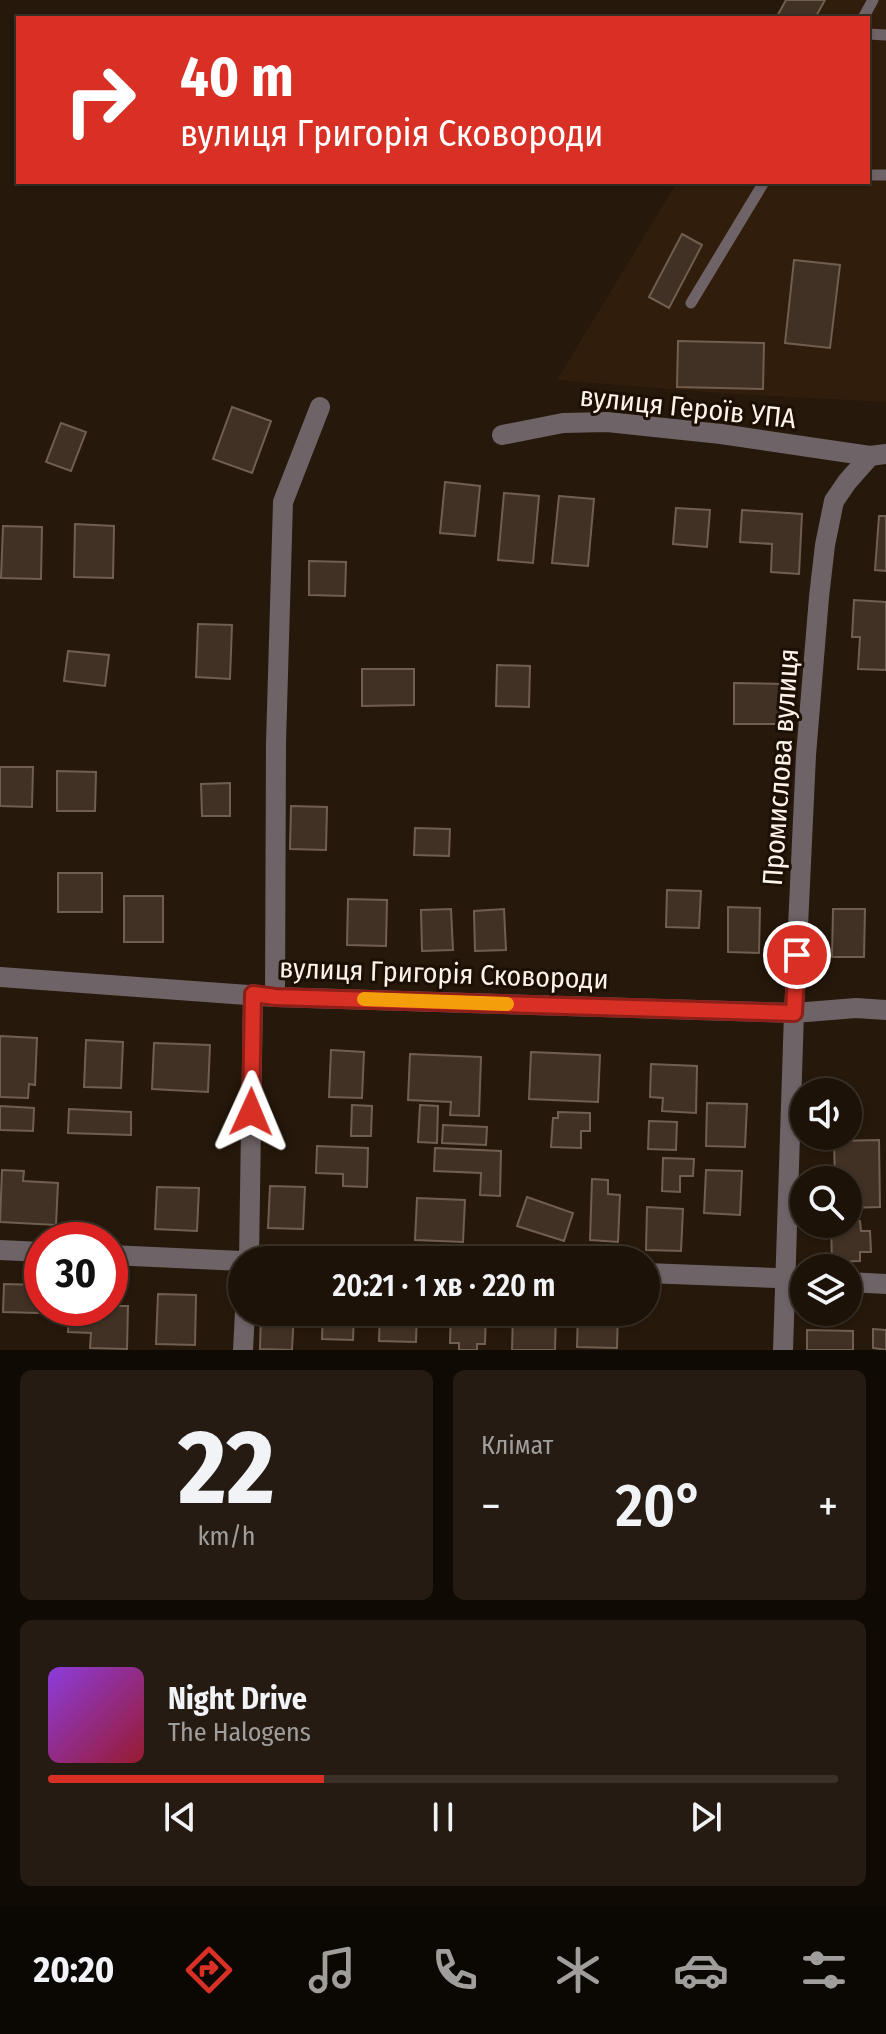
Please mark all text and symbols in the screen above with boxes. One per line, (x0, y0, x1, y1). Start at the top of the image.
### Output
text: 40 m (180, 44, 294, 111)
icon: right (48, 48, 152, 152)
text: вулиця Григорія Сковороди (180, 112, 603, 156)
street label: вулиця Героїв УПА (578, 380, 798, 435)
street label: Промислова вулиця (756, 647, 805, 887)
pin (763, 921, 831, 989)
icon: arrive (775, 933, 819, 977)
street label: вулиця Григорія Сковороди (279, 951, 609, 996)
position arrow (209, 1070, 293, 1154)
map controls (790, 1078, 862, 1326)
button: sound (790, 1078, 862, 1150)
button: search (790, 1166, 862, 1238)
speed limit sign: 30 (24, 1222, 128, 1326)
button: layers (790, 1254, 862, 1326)
text: 20:21 · 1 хв · 220 m (333, 1268, 556, 1304)
text: 22 (178, 1406, 275, 1531)
text: Клімат (481, 1430, 553, 1461)
text: 20° (615, 1470, 703, 1542)
text: − (481, 1480, 501, 1533)
text: + (818, 1480, 838, 1533)
text: km/h (198, 1521, 255, 1552)
text: Night Drive (168, 1681, 307, 1717)
text: The Halogens (168, 1717, 311, 1748)
icon: previous (158, 1795, 202, 1839)
icon: pause (421, 1795, 465, 1839)
icon: next (684, 1795, 728, 1839)
icon: directions (181, 1942, 237, 1998)
icon: music (304, 1942, 360, 1998)
icon: phone (427, 1942, 483, 1998)
icon: climate (550, 1942, 606, 1998)
icon: car (673, 1942, 729, 1998)
icon: filters (796, 1942, 852, 1998)
text: 20:20 (34, 1948, 114, 1992)

